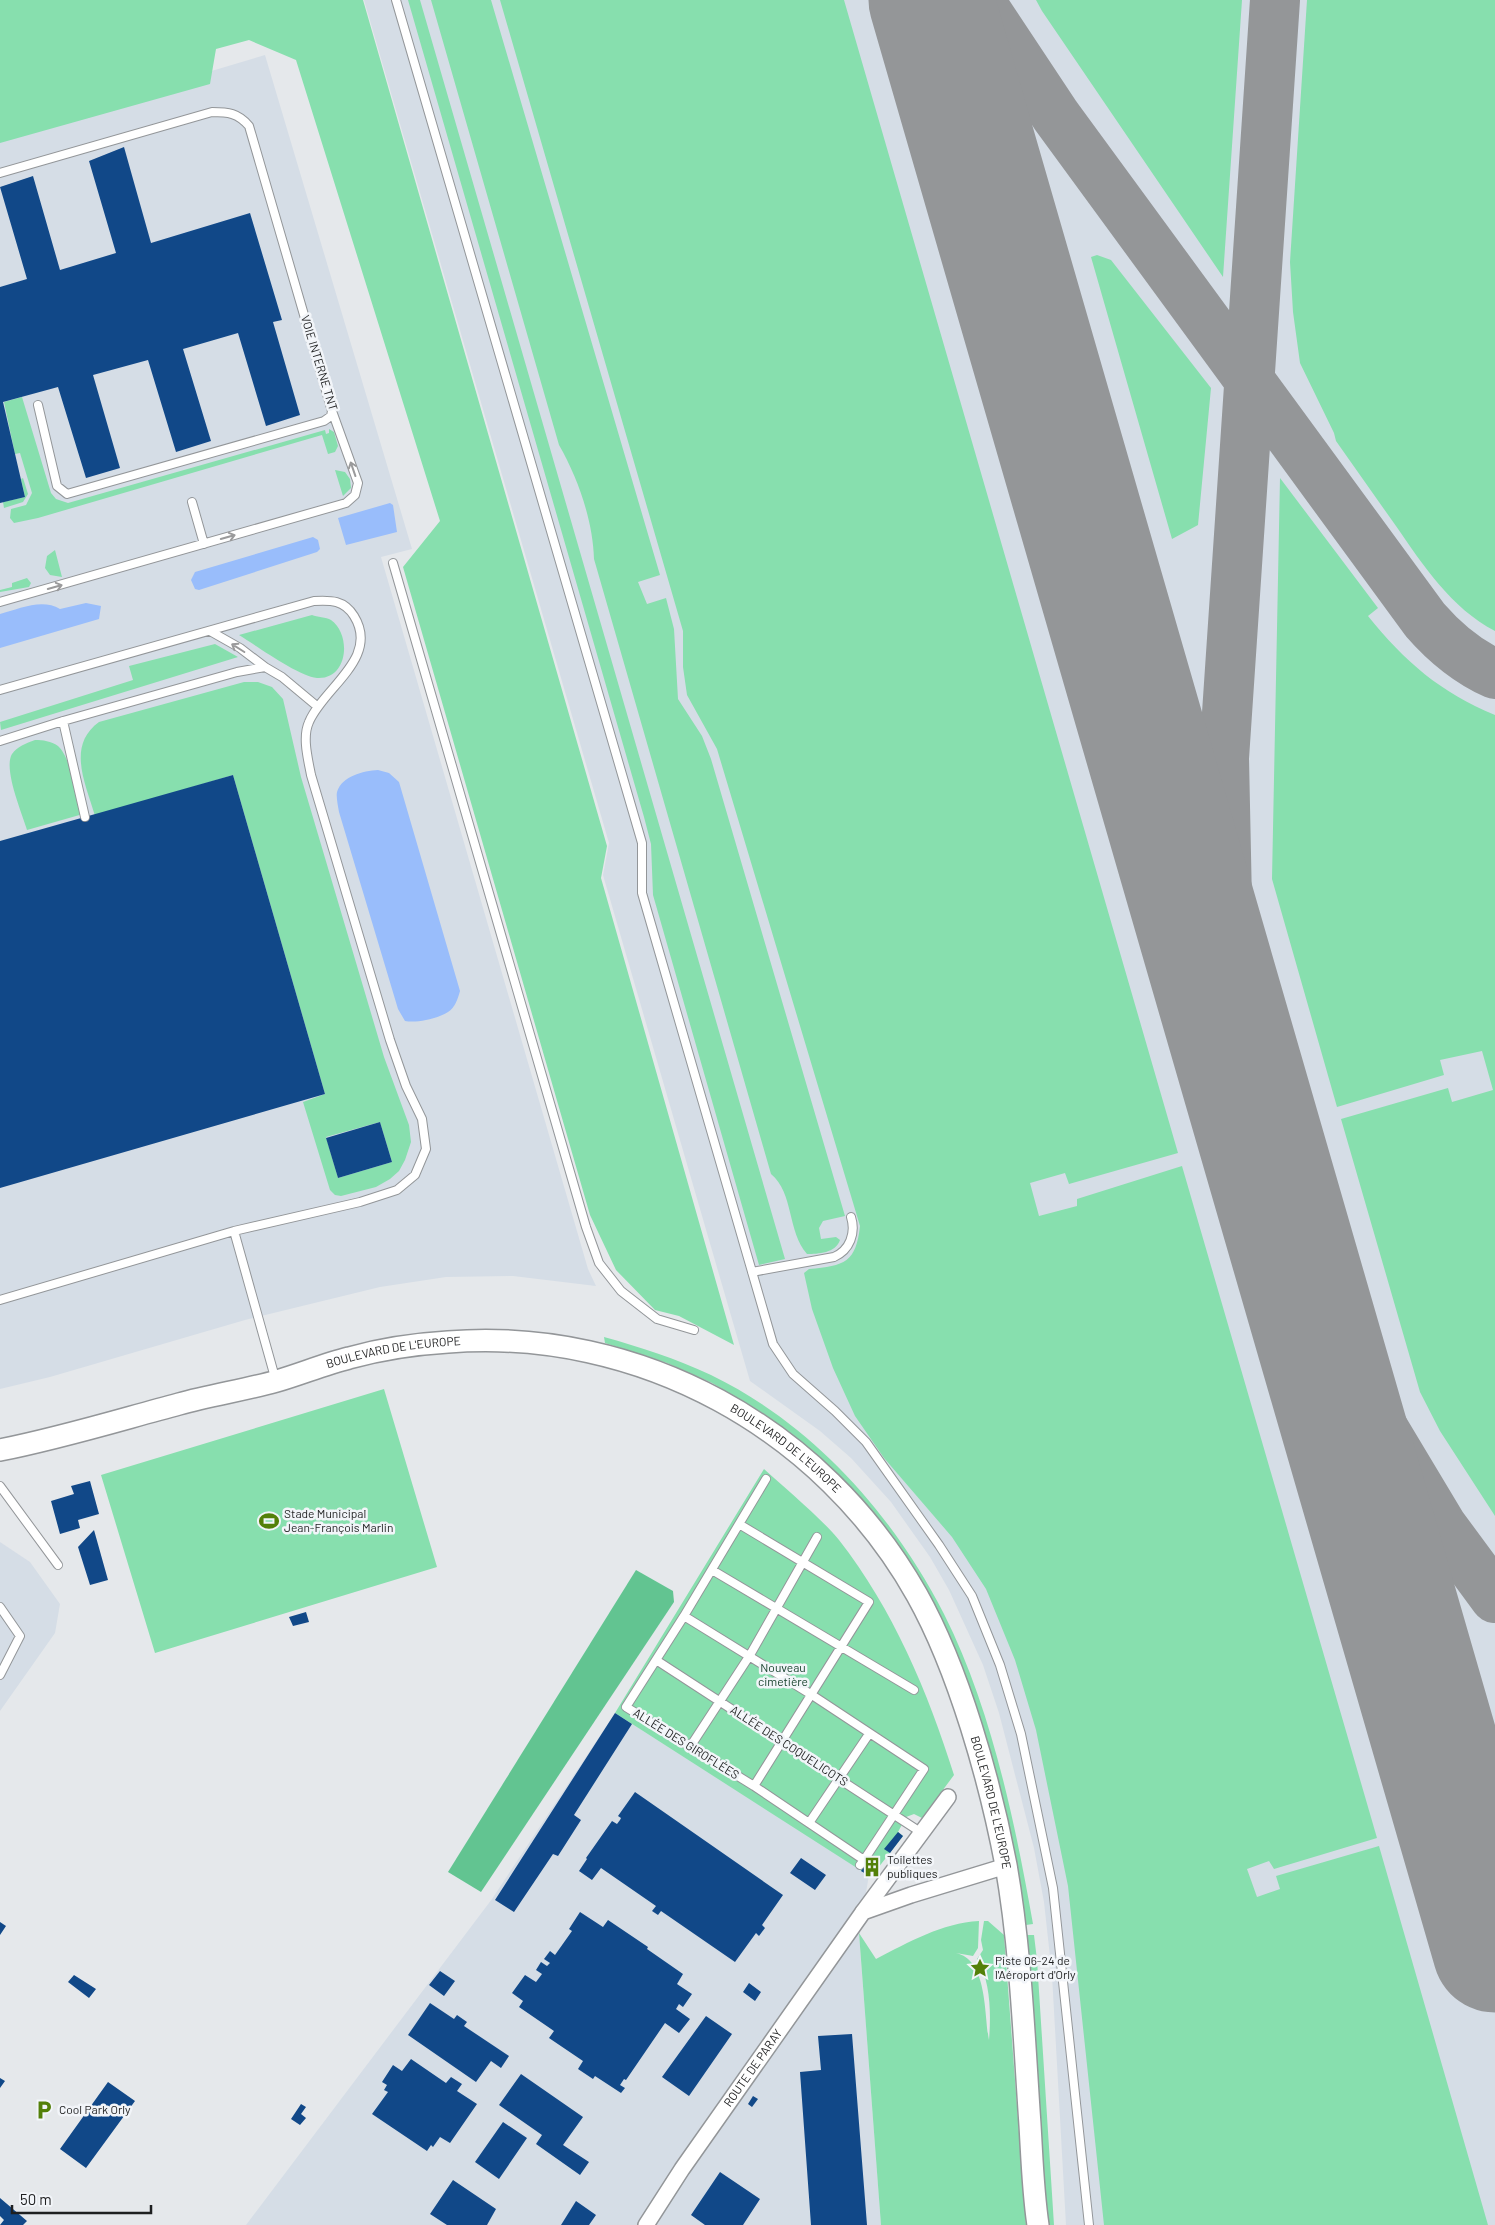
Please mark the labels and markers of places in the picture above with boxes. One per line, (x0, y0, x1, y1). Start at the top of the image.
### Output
place label: Stade Municipal Jean-François Marlin (284, 1506, 393, 1534)
sports icon: Stade Municipal Jean-François Marlin (258, 1510, 280, 1532)
place label: Toilettes publiques (887, 1852, 938, 1880)
building icon: Toilettes publiques (861, 1856, 883, 1878)
place label: Piste 06-24 de l'Aéroport d'Orly (995, 1953, 1076, 1981)
place icon: Piste 06-24 de l'Aéroport d'Orly (969, 1957, 991, 1979)
parking icon: Cool Park Orly (33, 2099, 55, 2121)
place label: Cool Park Orly (59, 2102, 131, 2116)

